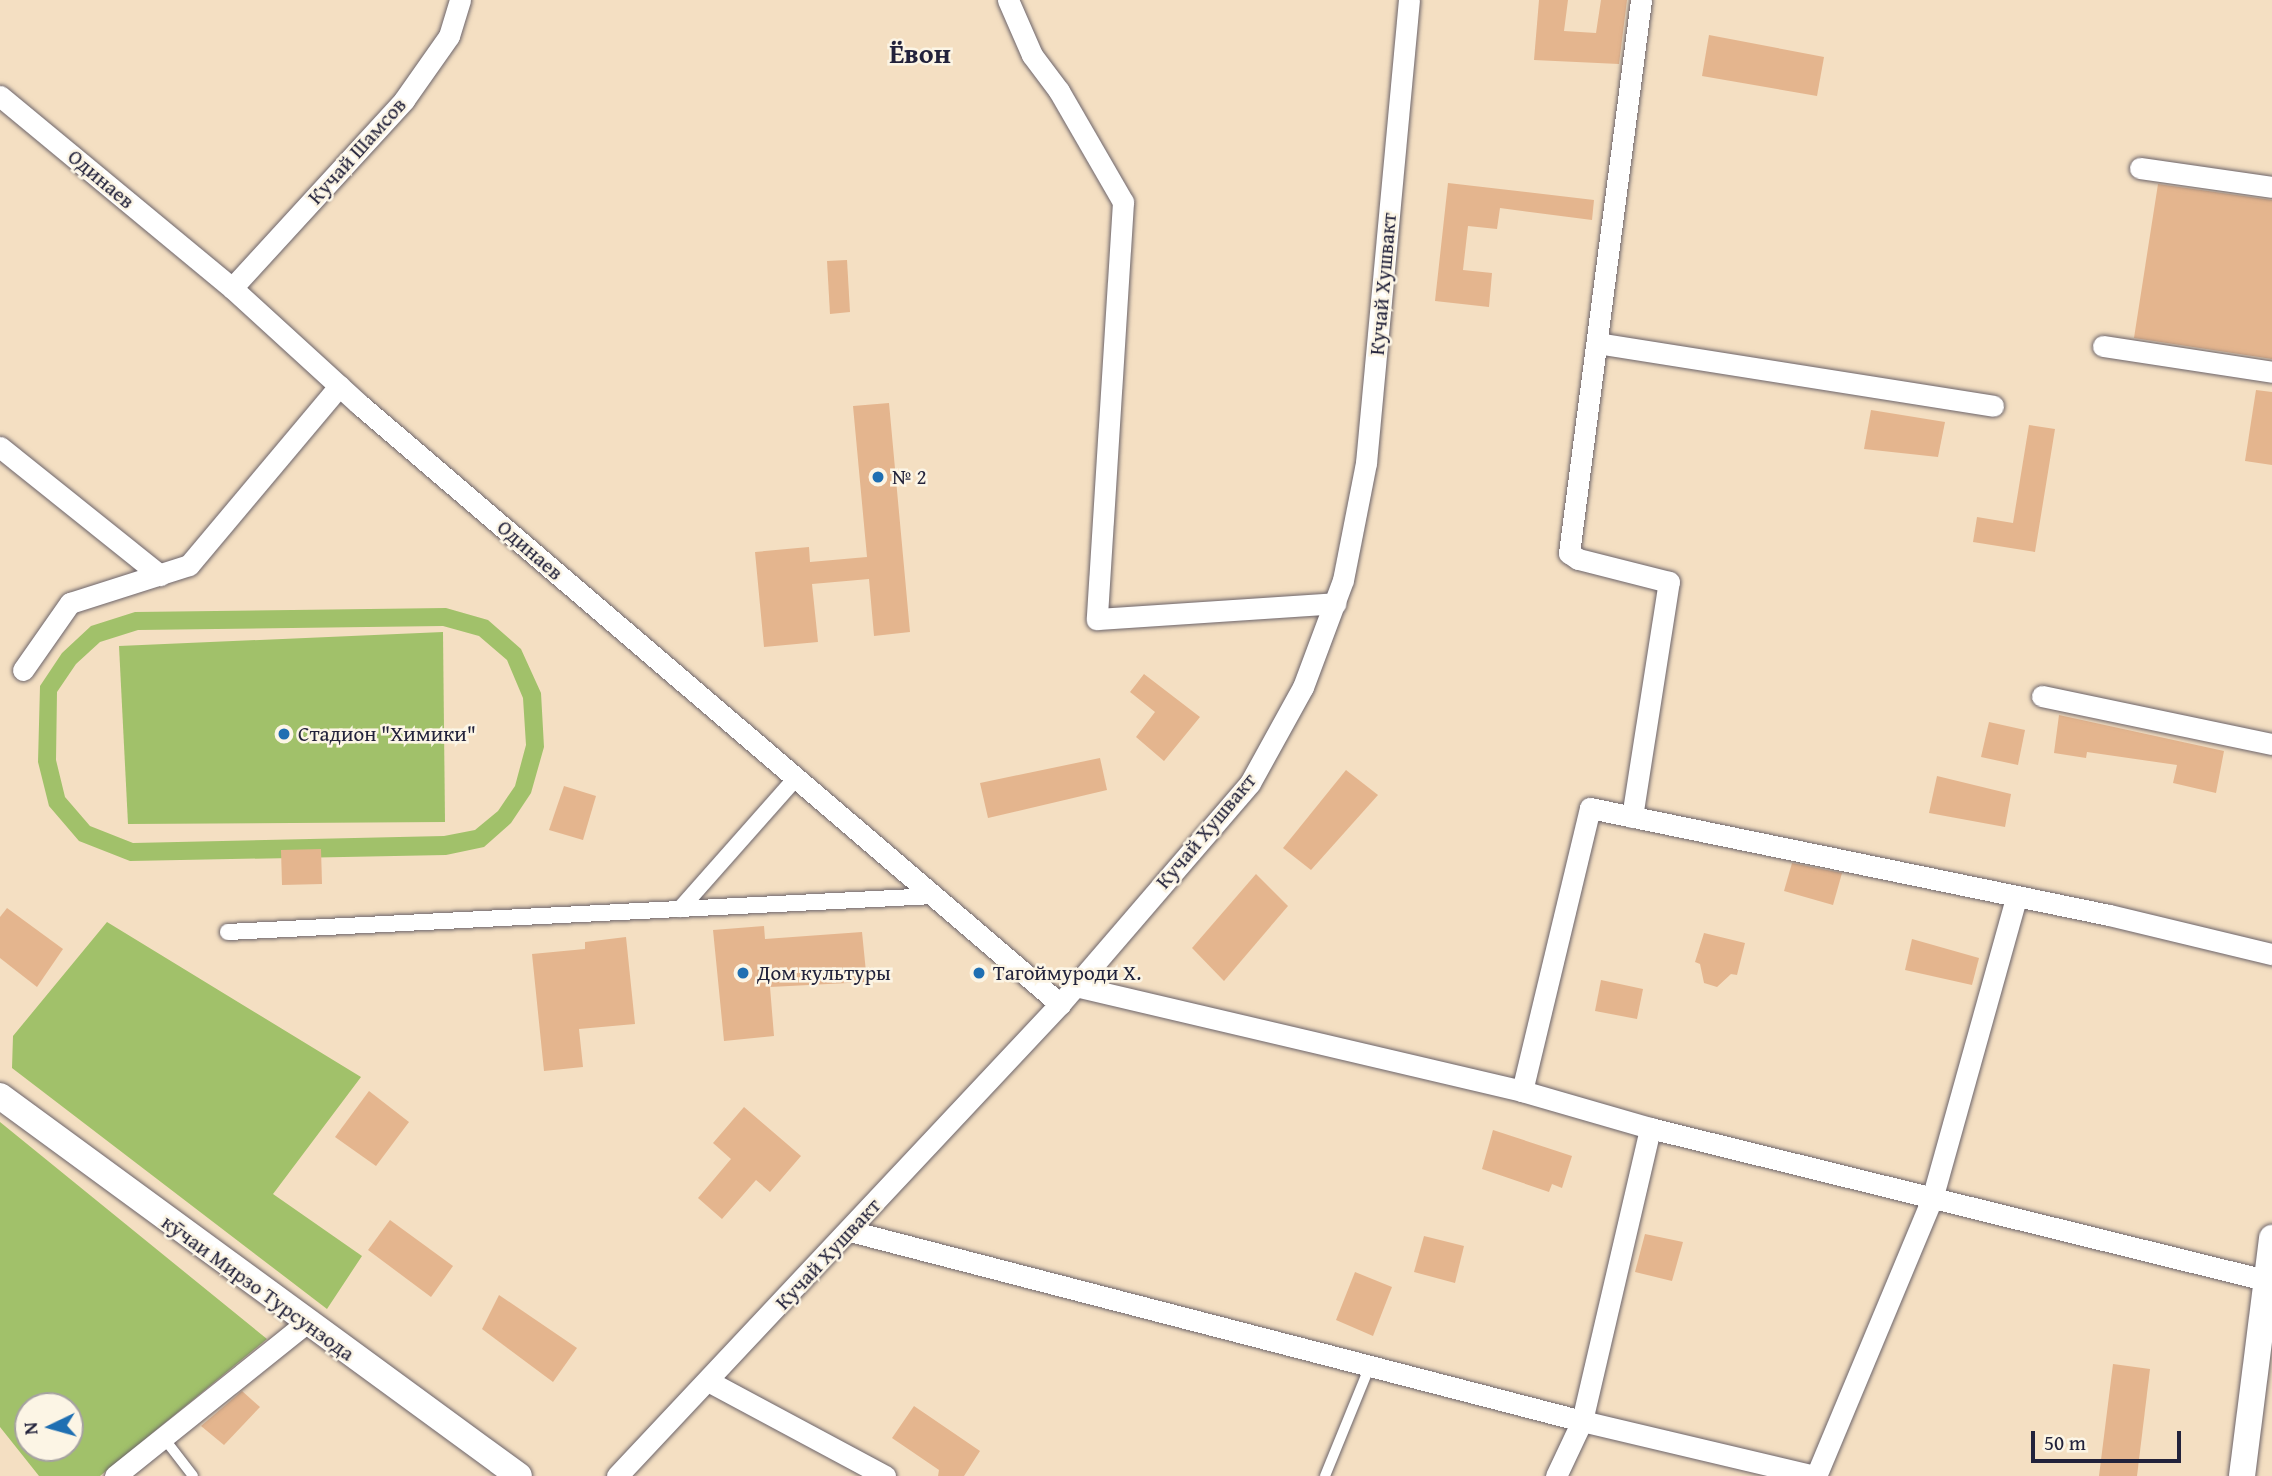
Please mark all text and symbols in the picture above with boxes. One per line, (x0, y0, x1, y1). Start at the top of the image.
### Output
district label: Ёвон (889, 36, 951, 70)
street label: Кучай Шамсов (303, 92, 411, 210)
street label: Одинаев (63, 144, 139, 214)
street label: Кучай Хушвакт (1364, 212, 1402, 356)
place label: № 2 (892, 464, 927, 490)
marker: № 2 (870, 469, 886, 485)
street label: Одинаев (492, 515, 568, 585)
place label: Стадион "Химики" (298, 721, 476, 747)
marker: Стадион "Химики" (276, 726, 292, 742)
street label: Кучай Хушвакт (1150, 768, 1262, 894)
place label: Дом культуры (757, 960, 891, 986)
place label: Тагоймуроди Х. (993, 960, 1141, 986)
marker: Дом культуры (735, 965, 751, 981)
marker: Тагоймуроди Х. (971, 965, 987, 981)
street label: Кучай Хушвакт (770, 1193, 886, 1315)
street label: кӯчаи Мирзо Турсунзода (157, 1210, 359, 1366)
north arrow (14, 1392, 84, 1462)
scale bar (2034, 1416, 2184, 1460)
text: N (16, 1421, 45, 1436)
text: 50 m (2044, 1427, 2086, 1458)

